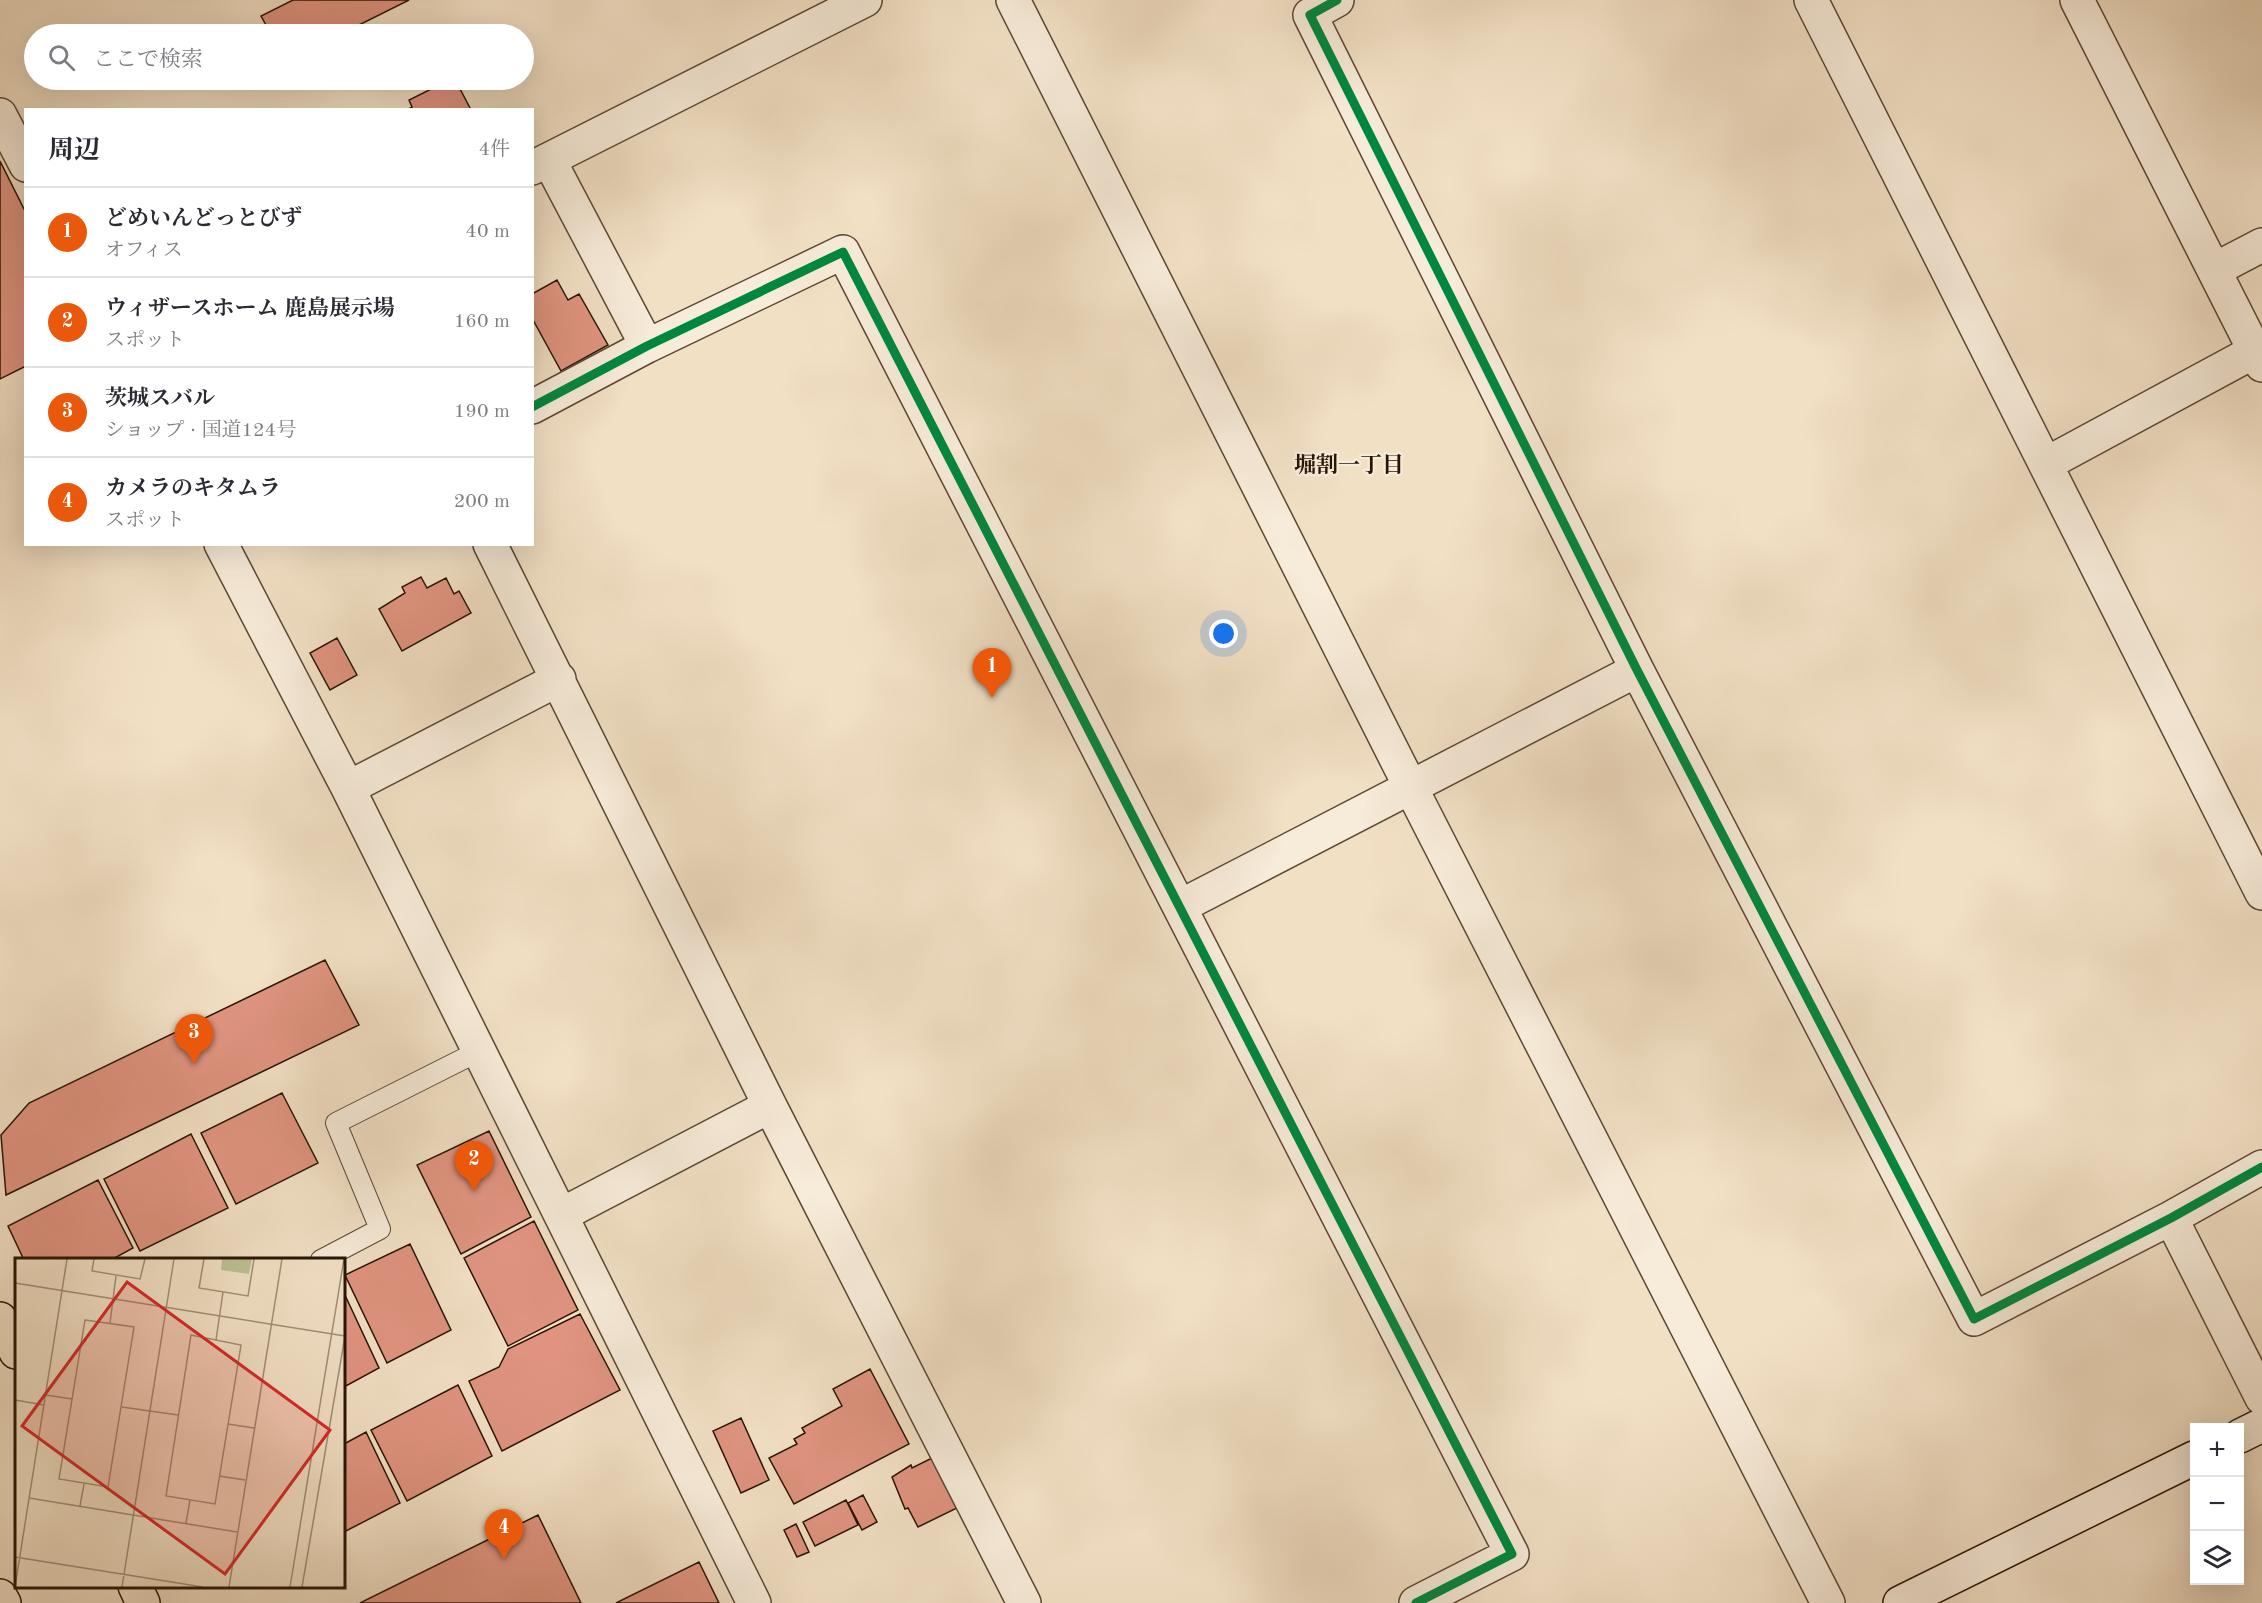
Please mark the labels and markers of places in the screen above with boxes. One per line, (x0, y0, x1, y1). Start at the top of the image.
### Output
pin: 1 (972, 648, 1012, 698)
pin: 3 (174, 1014, 214, 1064)
pin: 2 (454, 1142, 494, 1191)
pin: 4 (484, 1510, 524, 1559)

